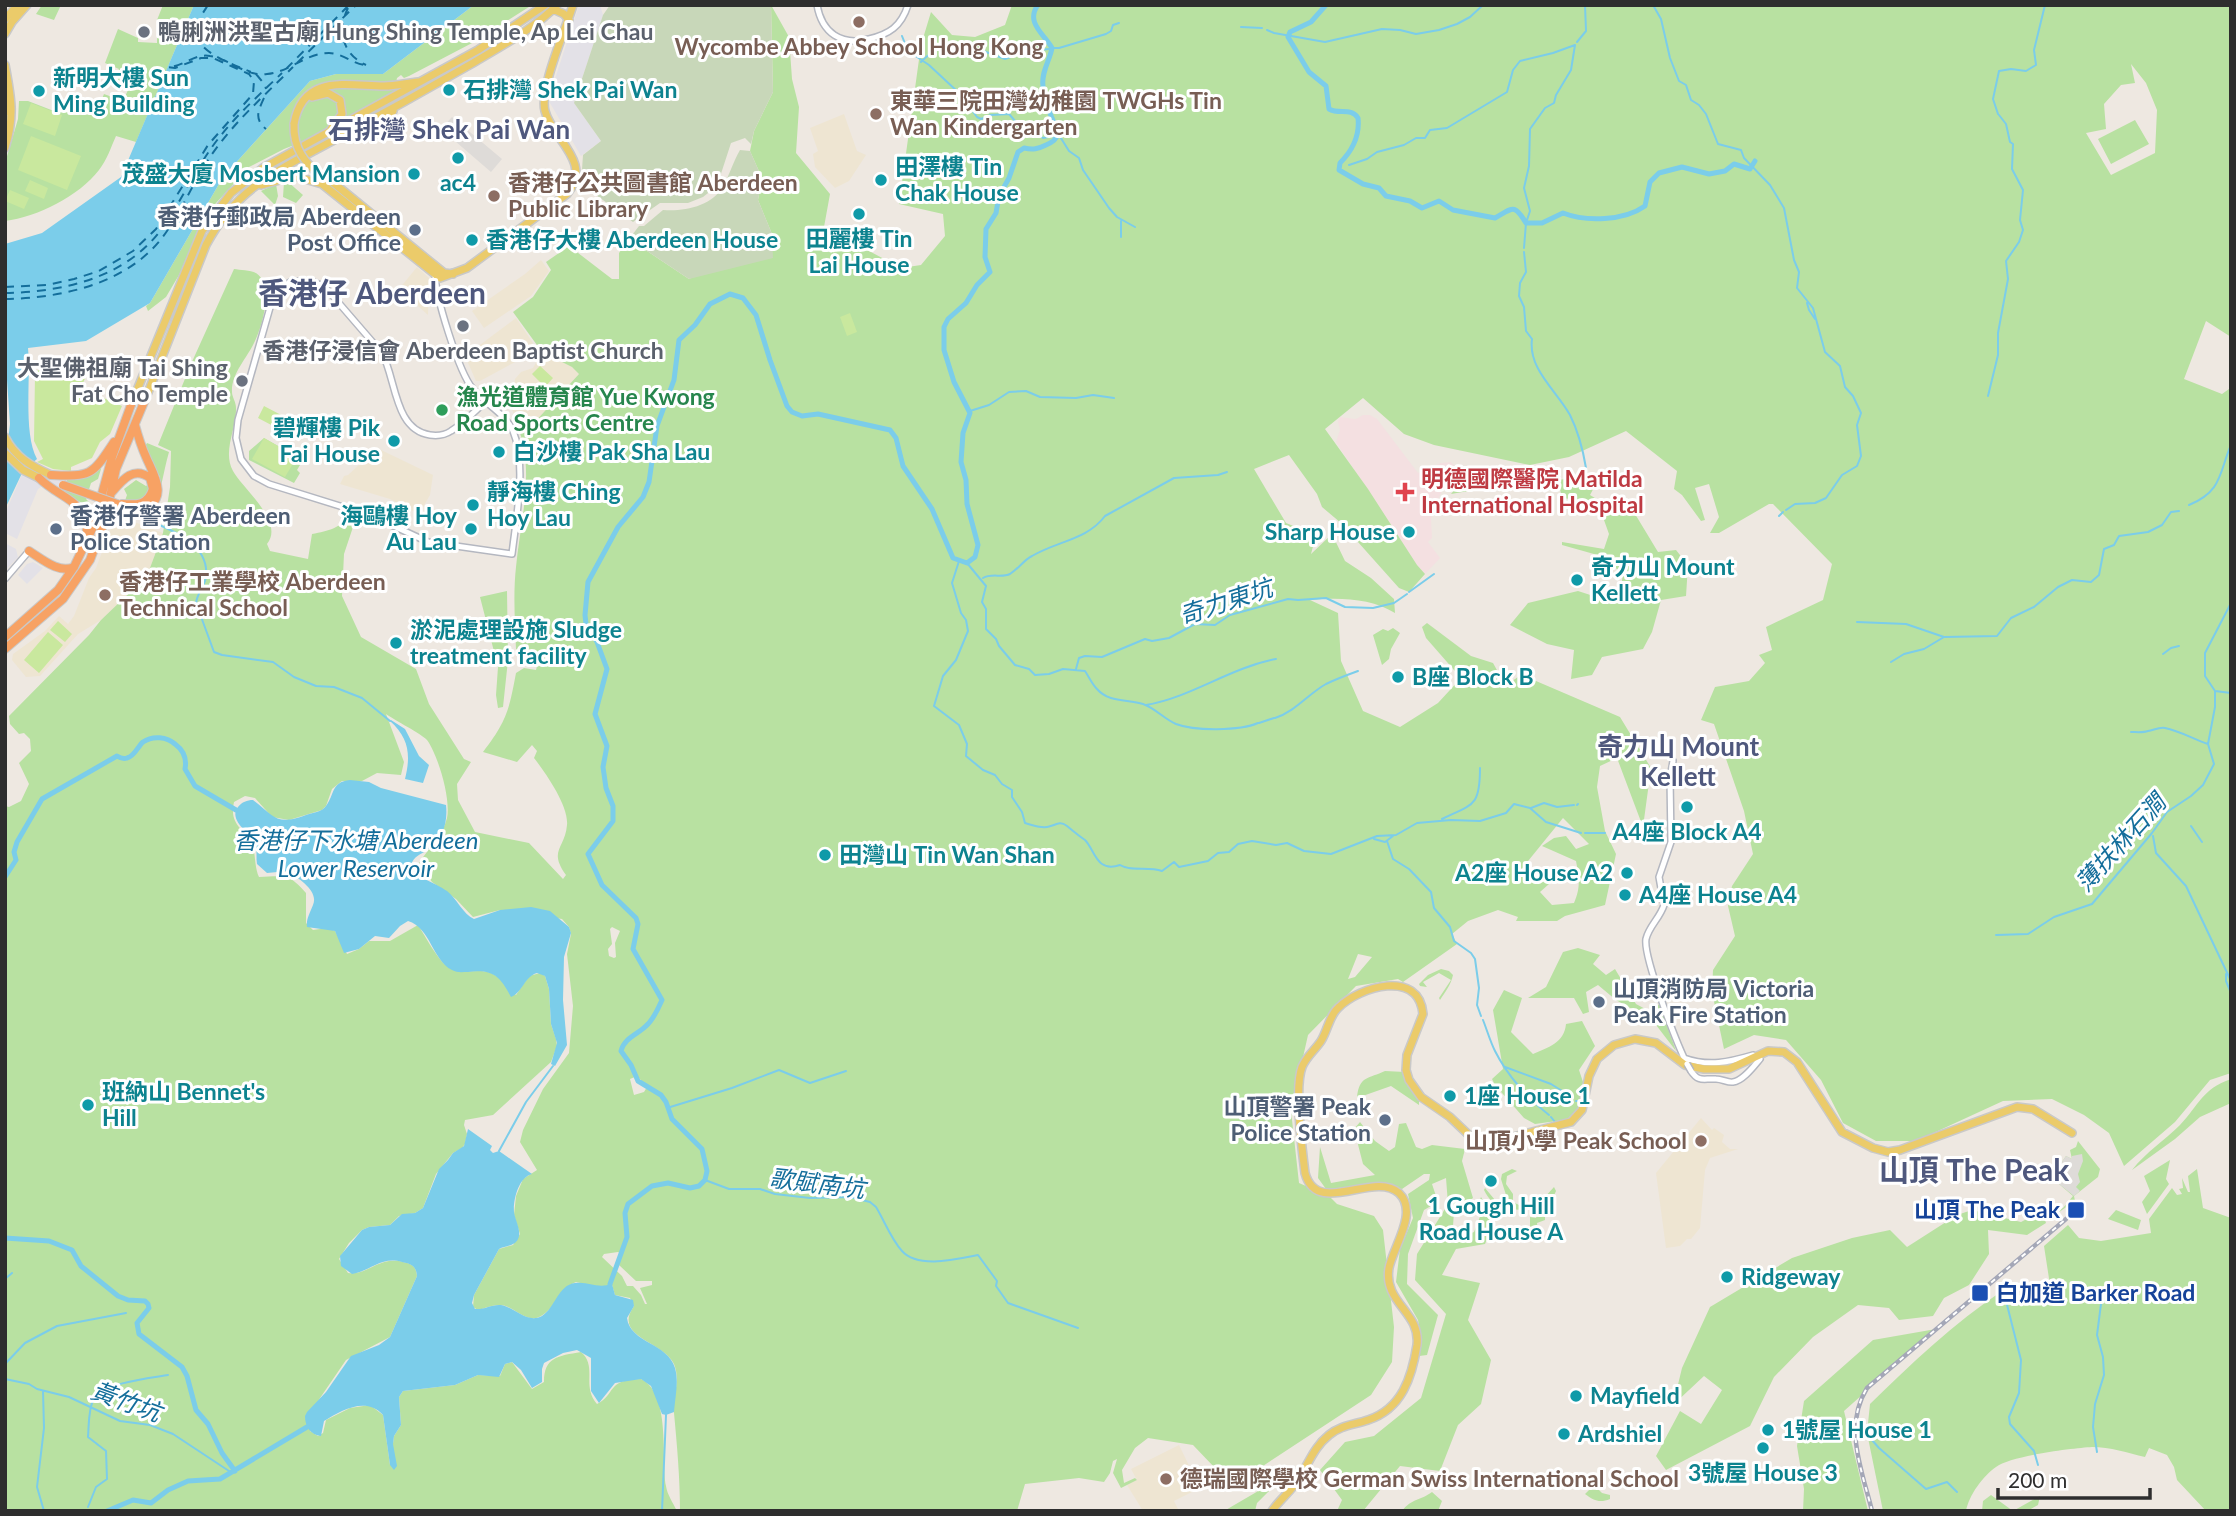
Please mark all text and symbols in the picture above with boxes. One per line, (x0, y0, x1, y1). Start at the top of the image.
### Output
marker: Wycombe Abbey School Hong Kong (851, 14, 867, 30)
place label: 鴨脷洲洪聖古廟 Hung Shing Temple, Ap Lei Chau (158, 17, 653, 45)
marker: 鴨脷洲洪聖古廟 Hung Shing Temple, Ap Lei Chau (136, 24, 152, 40)
place label: Wycombe Abbey School Hong Kong (674, 32, 1044, 60)
place label: 新明大樓 Sun Ming Building (53, 63, 195, 117)
place label: 石排灣 Shek Pai Wan (463, 75, 677, 103)
marker: 石排灣 Shek Pai Wan (441, 82, 457, 98)
marker: 新明大樓 Sun Ming Building (31, 83, 47, 99)
place label: 東華三院田灣幼稚園 TWGHs Tin Wan Kindergarten (890, 86, 1222, 140)
marker: 東華三院田灣幼稚園 TWGHs Tin Wan Kindergarten (868, 106, 884, 122)
district label: 石排灣 Shek Pai Wan (328, 113, 570, 145)
marker: ac4 (450, 150, 466, 166)
place label: 田澤樓 Tin Chak House (895, 152, 1019, 206)
place label: 茂盛大廈 Mosbert Mansion (121, 159, 400, 187)
marker: 茂盛大廈 Mosbert Mansion (406, 166, 422, 182)
place label: ac4 (440, 168, 476, 196)
place label: 香港仔公共圖書館 Aberdeen Public Library (508, 168, 798, 222)
marker: 田澤樓 Tin Chak House (873, 172, 889, 188)
marker: 香港仔公共圖書館 Aberdeen Public Library (486, 188, 502, 204)
place label: 香港仔郵政局 Aberdeen Post Office (157, 202, 401, 256)
marker: 田麗樓 Tin Lai House (851, 206, 867, 222)
marker: 香港仔郵政局 Aberdeen Post Office (407, 222, 423, 238)
place label: 田麗樓 Tin Lai House (805, 224, 913, 278)
place label: 香港仔大樓 Aberdeen House (486, 225, 778, 253)
marker: 香港仔大樓 Aberdeen House (464, 232, 480, 248)
district label: 香港仔 Aberdeen (258, 274, 486, 310)
marker: 香港仔浸信會 Aberdeen Baptist Church (455, 318, 471, 334)
place label: 香港仔浸信會 Aberdeen Baptist Church (262, 336, 664, 364)
place label: 大聖佛祖廟 Tai Shing Fat Cho Temple (17, 353, 228, 407)
marker: 大聖佛祖廟 Tai Shing Fat Cho Temple (234, 373, 250, 389)
place label: 漁光道體育館 Yue Kwong Road Sports Centre (456, 382, 715, 436)
marker: 漁光道體育館 Yue Kwong Road Sports Centre (434, 402, 450, 418)
place label: 碧輝樓 Pik Fai House (273, 413, 381, 467)
marker: 碧輝樓 Pik Fai House (386, 433, 402, 449)
place label: 白沙樓 Pak Sha Lau (513, 437, 710, 465)
marker: 白沙樓 Pak Sha Lau (491, 444, 507, 460)
place label: 明德國際醫院 Matilda International Hospital (1421, 464, 1644, 518)
place label: 靜海樓 Ching Hoy Lau (487, 477, 621, 531)
marker: 明德國際醫院 Matilda International Hospital (1395, 482, 1415, 502)
marker: 靜海樓 Ching Hoy Lau (465, 497, 481, 513)
place label: 香港仔警署 Aberdeen Police Station (70, 501, 291, 555)
place label: 海鷗樓 Hoy Au Lau (340, 501, 458, 555)
place label: Sharp House (1265, 517, 1395, 545)
marker: 香港仔警署 Aberdeen Police Station (48, 521, 64, 537)
marker: 海鷗樓 Hoy Au Lau (463, 521, 479, 537)
marker: Sharp House (1401, 524, 1417, 540)
place label: 奇力山 Mount Kellett (1591, 552, 1735, 606)
place label: 香港仔工業學校 Aberdeen Technical School (119, 567, 386, 621)
water label: 奇力東坑 (1175, 571, 1279, 629)
marker: 奇力山 Mount Kellett (1569, 572, 1585, 588)
marker: 香港仔工業學校 Aberdeen Technical School (97, 587, 113, 603)
place label: 淤泥處理設施 Sludge treatment facility (410, 615, 622, 669)
marker: 淤泥處理設施 Sludge treatment facility (388, 635, 404, 651)
place label: B座 Block B (1412, 662, 1534, 690)
marker: B座 Block B (1390, 669, 1406, 685)
district label: 奇力山 Mount Kellett (1597, 730, 1759, 792)
water label: 薄扶林石澗 (2069, 785, 2173, 896)
marker: A4座 Block A4 (1679, 799, 1695, 815)
place label: A4座 Block A4 (1611, 817, 1762, 845)
water label: 香港仔下水塘 Aberdeen Lower Reservoir (233, 825, 479, 882)
place label: 田灣山 Tin Wan Shan (839, 840, 1055, 868)
marker: 田灣山 Tin Wan Shan (817, 847, 833, 863)
place label: A2座 House A2 (1454, 858, 1613, 886)
marker: A2座 House A2 (1619, 865, 1635, 881)
place label: A4座 House A4 (1638, 880, 1797, 908)
marker: A4座 House A4 (1617, 887, 1633, 903)
place label: 山頂消防局 Victoria Peak Fire Station (1613, 974, 1814, 1028)
marker: 山頂消防局 Victoria Peak Fire Station (1591, 994, 1607, 1010)
place label: 班納山 Bennet's Hill (102, 1077, 265, 1131)
place label: 1座 House 1 (1464, 1081, 1591, 1109)
marker: 1座 House 1 (1442, 1088, 1458, 1104)
place label: 山頂警署 Peak Police Station (1223, 1092, 1372, 1146)
marker: 班納山 Bennet's Hill (80, 1097, 96, 1113)
marker: 山頂警署 Peak Police Station (1377, 1112, 1393, 1128)
place label: 山頂小學 Peak School (1465, 1126, 1687, 1154)
marker: 山頂小學 Peak School (1693, 1133, 1709, 1149)
district label: 山頂 The Peak (1879, 1151, 2070, 1187)
water label: 歌賦南坑 (768, 1162, 870, 1203)
marker: 1 Gough Hill Road House A (1483, 1173, 1499, 1189)
place label: 1 Gough Hill Road House A (1419, 1191, 1564, 1245)
place label: 山頂 The Peak (1914, 1195, 2061, 1223)
marker: 山頂 The Peak (2066, 1200, 2086, 1220)
place label: Ridgeway (1741, 1262, 1841, 1290)
marker: Ridgeway (1719, 1269, 1735, 1285)
place label: 白加道 Barker Road (1996, 1278, 2195, 1306)
marker: 白加道 Barker Road (1970, 1283, 1990, 1303)
water label: 黃竹坑 (88, 1375, 168, 1428)
place label: Mayfield (1590, 1381, 1680, 1409)
marker: Mayfield (1568, 1388, 1584, 1404)
place label: 1號屋 House 1 (1782, 1415, 1932, 1443)
place label: Ardshiel (1577, 1419, 1662, 1447)
marker: 1號屋 House 1 (1760, 1422, 1776, 1438)
marker: Ardshiel (1556, 1426, 1572, 1442)
marker: 3號屋 House 3 (1755, 1440, 1771, 1456)
scale bar (1998, 1456, 2150, 1500)
place label: 3號屋 House 3 (1688, 1458, 1838, 1486)
place label: 德瑞國際學校 German Swiss International School (1180, 1464, 1679, 1492)
text: 200 m (2008, 1467, 2067, 1492)
marker: 德瑞國際學校 German Swiss International School (1158, 1471, 1174, 1487)

